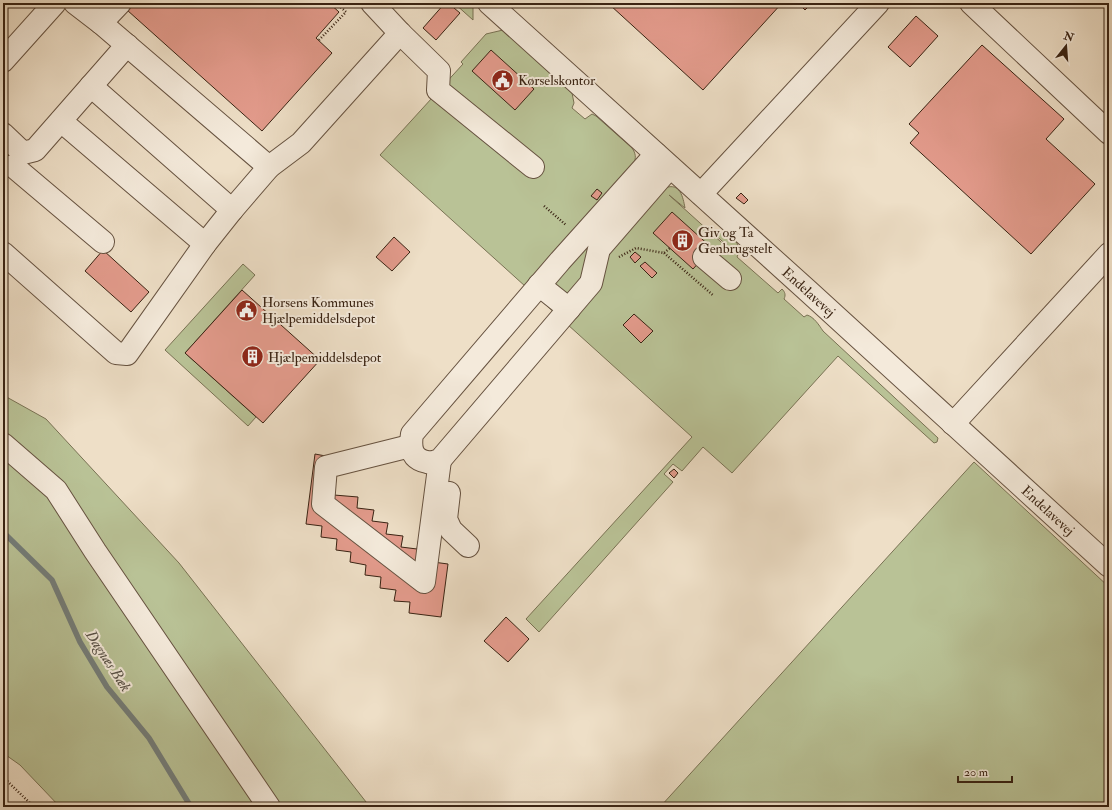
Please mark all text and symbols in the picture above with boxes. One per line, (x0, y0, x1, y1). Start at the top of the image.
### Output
north arrow (1046, 26, 1086, 66)
text: N (1061, 29, 1076, 45)
public building icon: Kørselskontor (490, 67, 516, 93)
place label: Kørselskontor (518, 72, 596, 89)
place label: Giv og Ta Genbrugstelt (698, 224, 773, 257)
building icon: Giv og Ta Genbrugstelt (669, 227, 695, 253)
street label: Endelavevej (779, 263, 839, 320)
place label: Horsens Kommunes Hjælpemiddelsdepot (262, 294, 376, 328)
public building icon: Horsens Kommunes Hjælpemiddelsdepot (233, 297, 259, 323)
building icon: Hjælpemiddelsdepot (239, 344, 265, 370)
place label: Hjælpemiddelsdepot (268, 349, 382, 367)
street label: Endelavevej (1018, 482, 1078, 539)
water label: Dagnæs Bæk (80, 626, 135, 695)
scale bar (958, 758, 1012, 784)
text: 20 m (964, 765, 989, 780)

